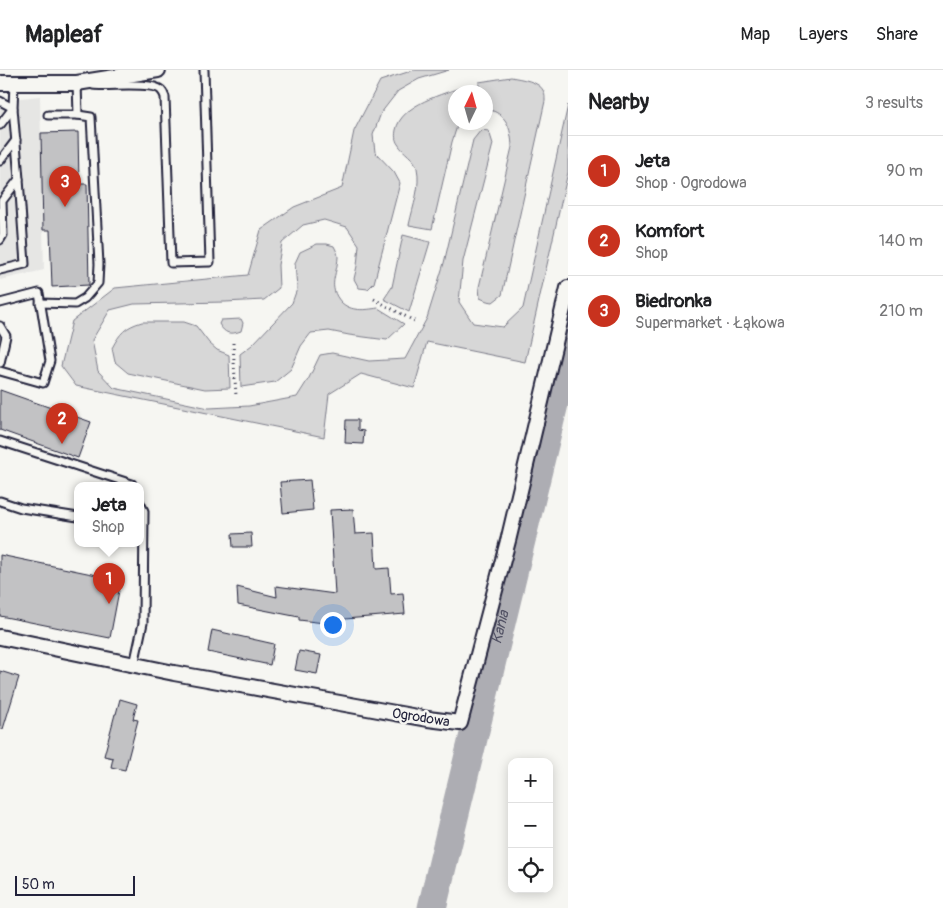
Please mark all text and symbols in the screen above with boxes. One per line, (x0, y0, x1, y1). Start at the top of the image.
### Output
text: Mapleaf (25, 20, 103, 49)
text: Map (741, 23, 770, 46)
text: Layers (798, 23, 848, 46)
text: Share (876, 23, 918, 46)
north arrow (448, 85, 493, 130)
text: Nearby (588, 89, 649, 116)
text: 3 results (865, 93, 923, 113)
text: Jeta (635, 149, 670, 173)
text: 1 (601, 161, 607, 181)
text: 90 m (886, 161, 923, 181)
pin: 3 (49, 166, 81, 207)
text: Shop · Ogrodowa (635, 173, 747, 193)
text: Komfort (635, 219, 704, 243)
text: 2 (600, 231, 608, 251)
text: 140 m (879, 231, 923, 251)
text: Shop (635, 243, 668, 263)
text: Biedronka (635, 289, 712, 313)
text: 3 (600, 301, 608, 321)
text: 210 m (879, 301, 923, 321)
text: Supermarket · Łąkowa (635, 313, 785, 333)
pin: 2 (46, 403, 78, 444)
popup (74, 482, 144, 547)
text: Jeta (92, 493, 126, 517)
text: Shop (92, 517, 125, 537)
pin: 1 (93, 563, 125, 604)
water label: Kania (487, 608, 514, 646)
your location (320, 612, 346, 638)
street label: Ogrodowa (391, 705, 451, 730)
map controls (508, 758, 553, 893)
button: + (508, 758, 553, 803)
button: − (508, 803, 553, 848)
button: locate (508, 848, 553, 893)
scale bar (15, 873, 135, 896)
text: 50 m (22, 876, 55, 893)

